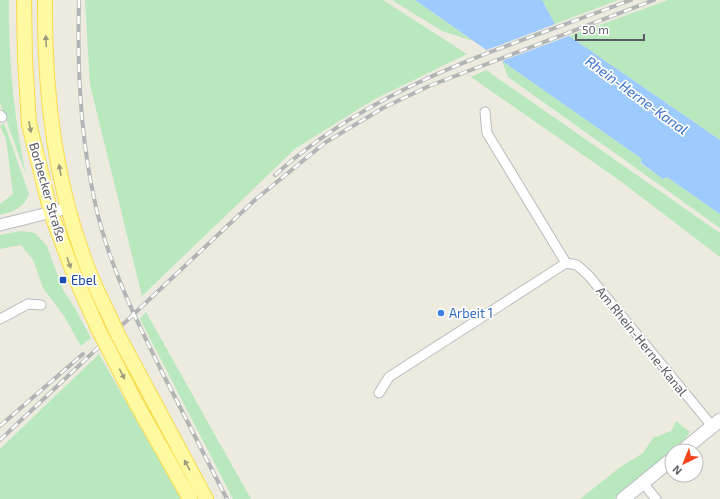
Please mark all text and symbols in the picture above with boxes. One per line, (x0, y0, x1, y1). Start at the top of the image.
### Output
scale bar (576, 16, 644, 42)
text: 50 m (582, 22, 609, 36)
one-way arrow (43, 34, 49, 47)
water label: Rhein-Herne-Kanal (582, 52, 692, 138)
one-way arrow (27, 120, 33, 133)
street label: Borbecker Straße (26, 140, 70, 244)
one-way arrow (57, 164, 63, 176)
one-way arrow (67, 258, 73, 270)
place label: Ebel (71, 272, 97, 288)
marker: Ebel (58, 275, 68, 285)
street label: Am Rhein-Herne-Kanal (593, 283, 691, 399)
place label: Arbeit 1 (449, 305, 493, 321)
marker: Arbeit 1 (436, 308, 446, 318)
one-way arrow (118, 369, 125, 380)
north arrow (664, 443, 704, 483)
one-way arrow (184, 459, 190, 471)
text: N (669, 463, 684, 478)

